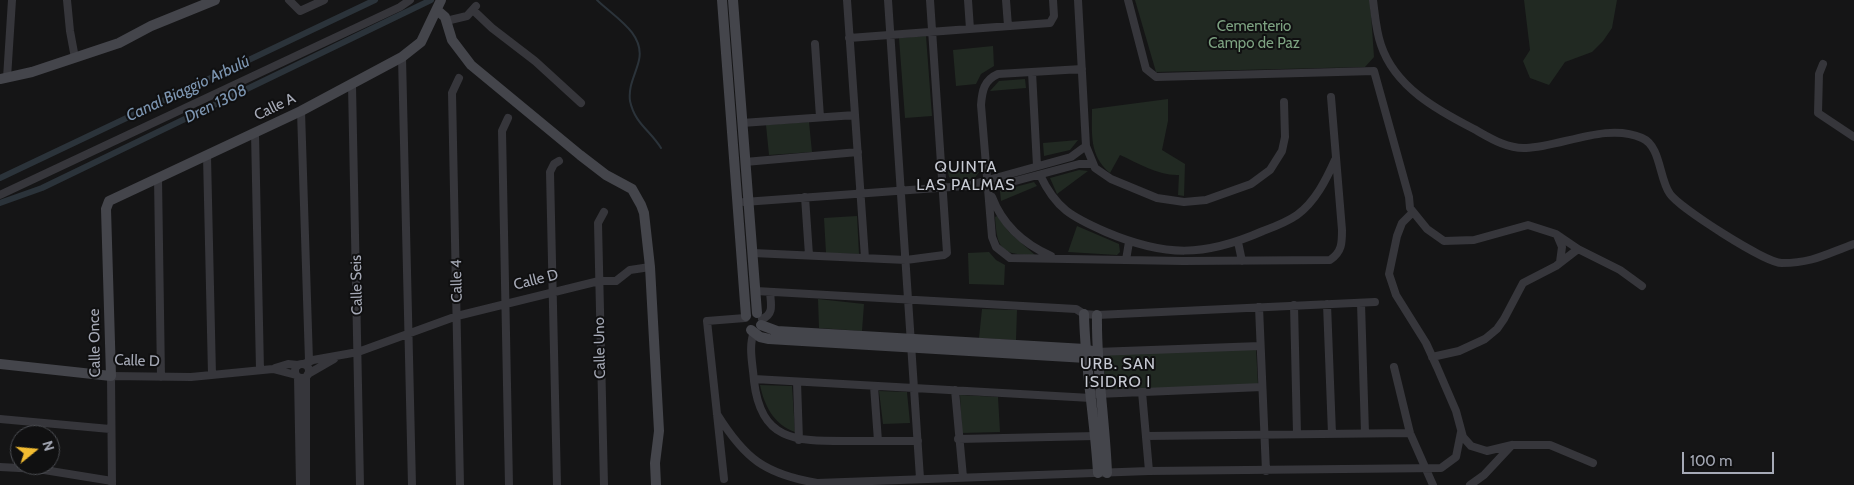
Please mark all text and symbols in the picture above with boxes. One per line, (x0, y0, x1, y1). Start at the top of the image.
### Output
park label: Cementerio Campo de Paz (1208, 18, 1300, 53)
water label: Canal Biaggio Arbulú (123, 52, 253, 126)
water label: Dren 1308 (181, 81, 251, 127)
street label: Calle A (251, 89, 299, 125)
district label: QUINTA LAS PALMAS (915, 157, 1017, 195)
street label: Calle Seis (347, 255, 367, 315)
street label: Calle 4 (448, 259, 466, 303)
street label: Calle D (512, 266, 560, 294)
street label: Calle Once (85, 308, 105, 378)
street label: Calle Uno (590, 317, 610, 379)
street label: Calle D (114, 351, 160, 371)
district label: URB. SAN ISIDRO I (1079, 354, 1157, 392)
north arrow (10, 425, 60, 475)
text: N (38, 439, 58, 453)
scale bar (1684, 442, 1776, 474)
text: 100 m (1690, 452, 1732, 470)

